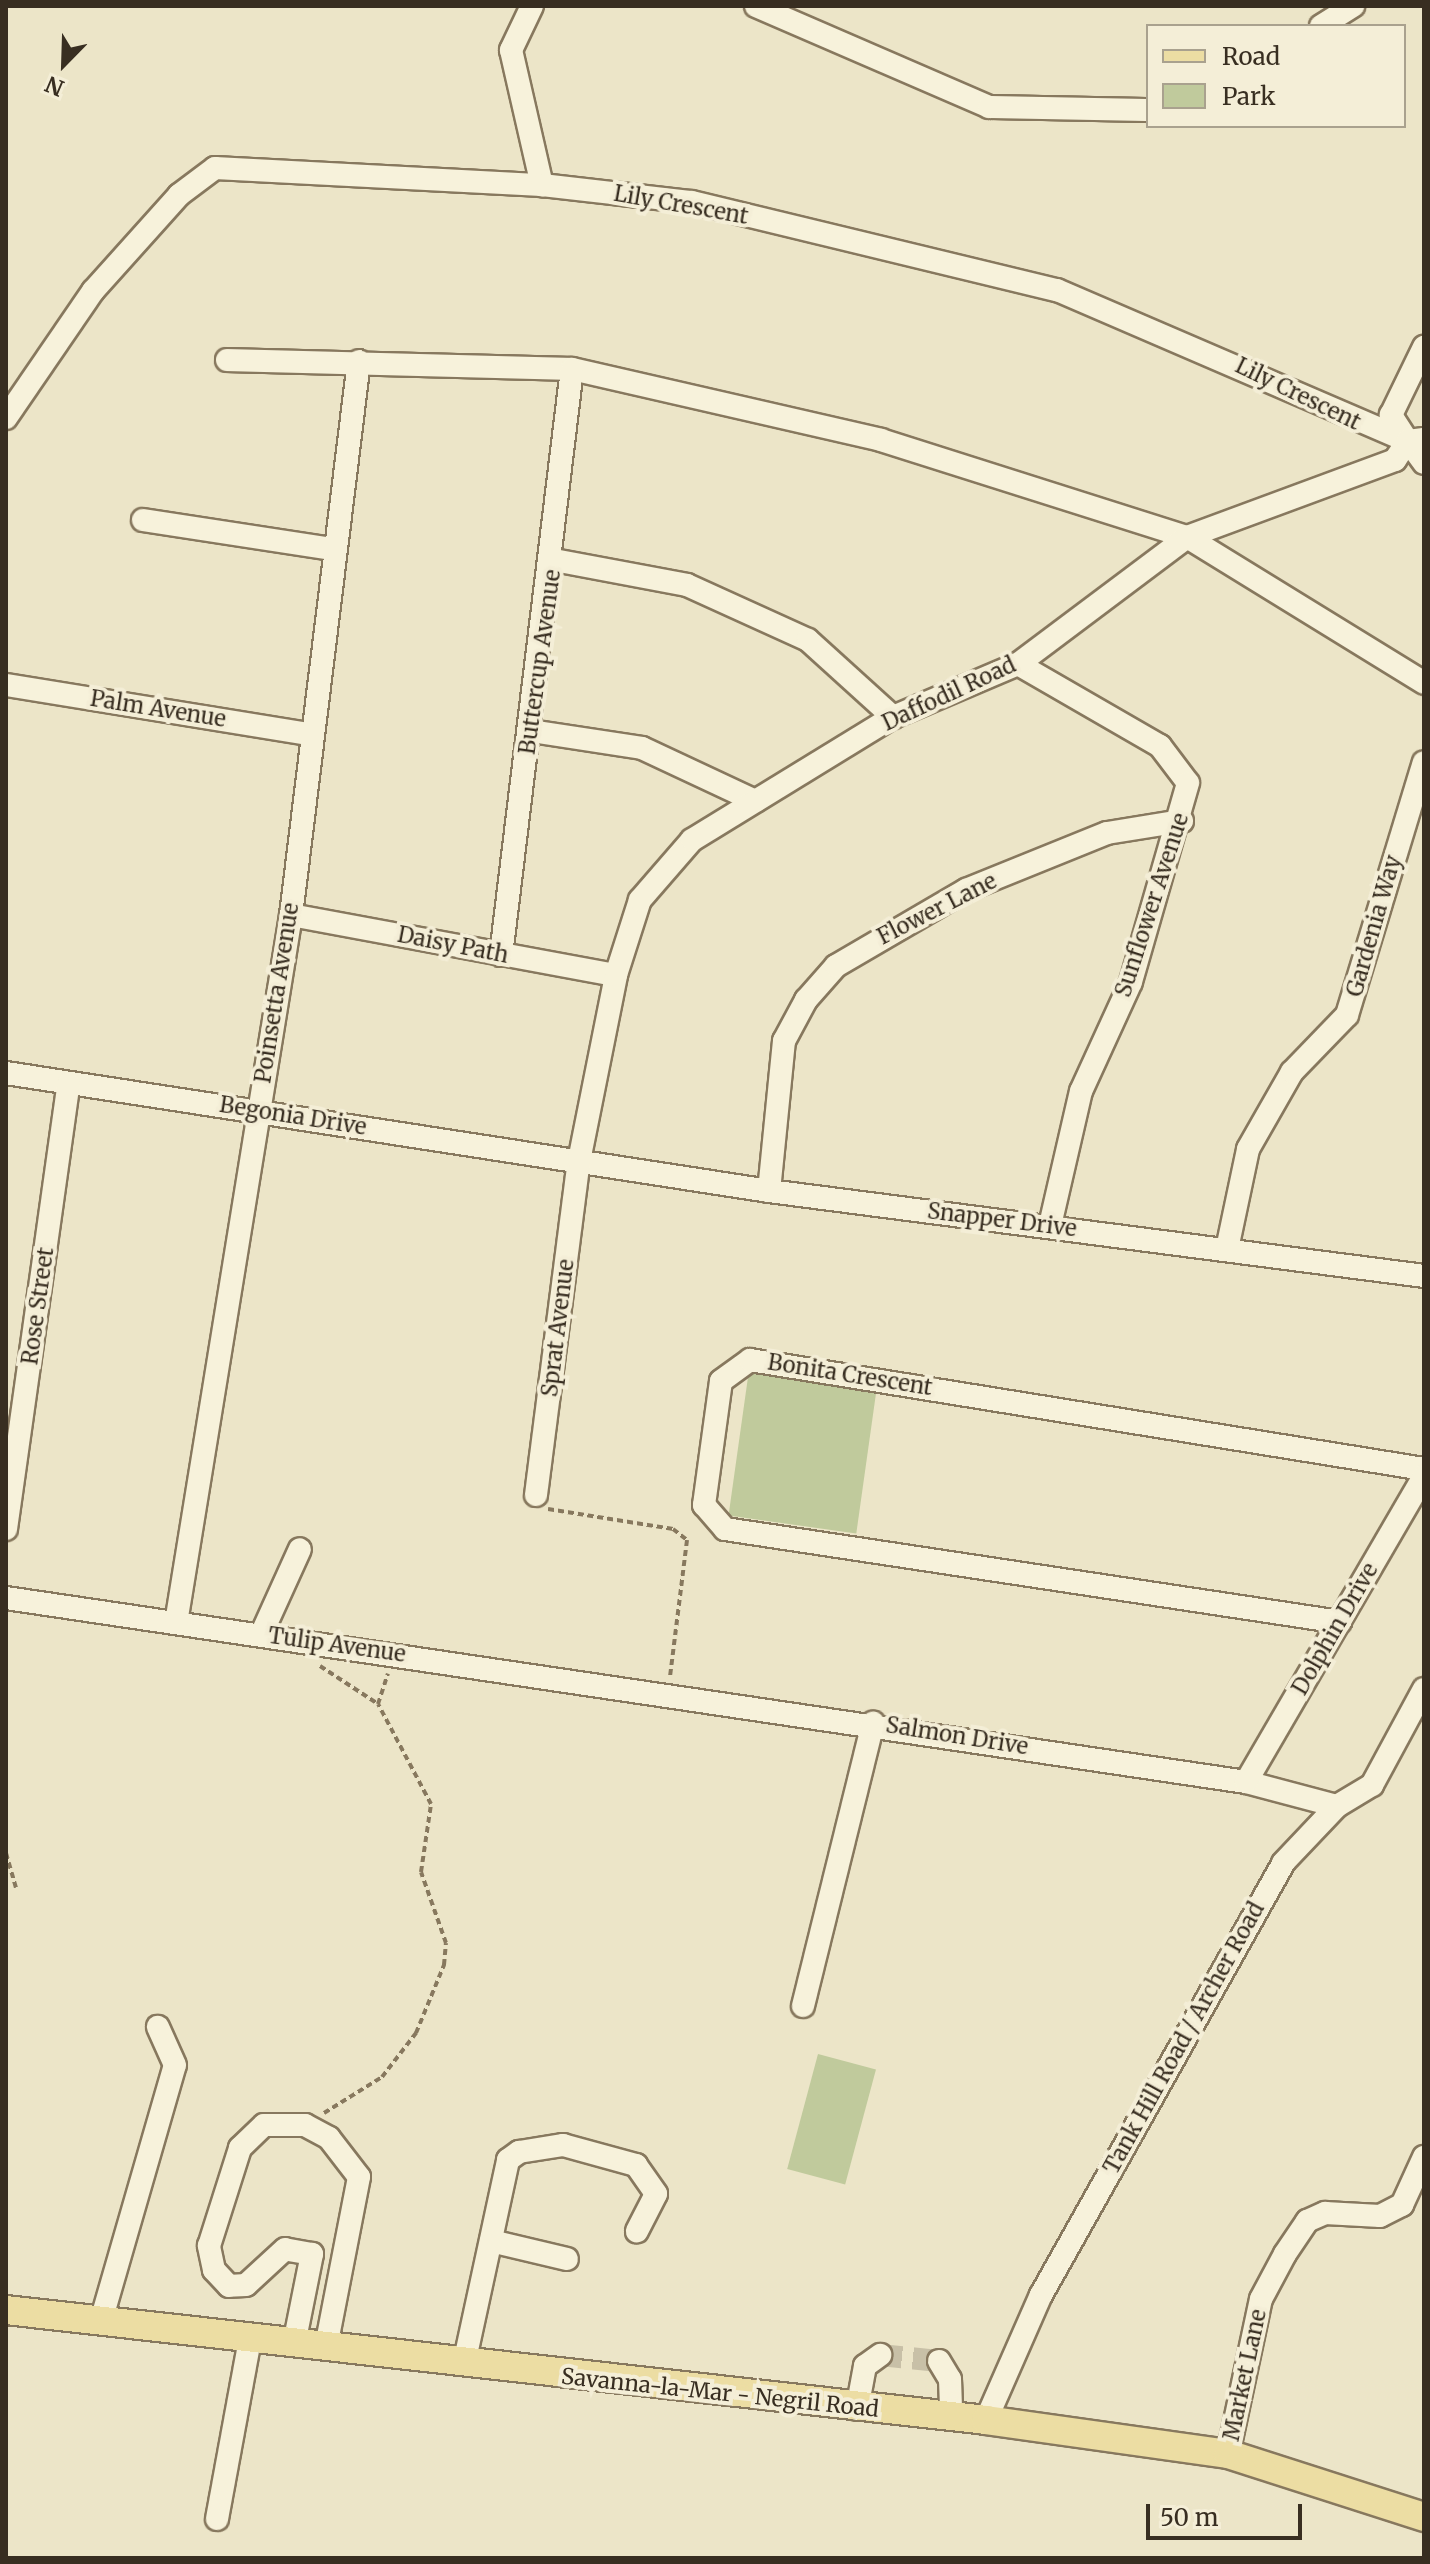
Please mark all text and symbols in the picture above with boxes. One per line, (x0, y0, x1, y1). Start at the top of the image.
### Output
north arrow (24, 24, 104, 104)
legend (1146, 24, 1406, 128)
text: Road (1222, 41, 1280, 72)
text: N (41, 70, 68, 102)
text: Park (1222, 81, 1275, 112)
street label: Lily Crescent (612, 180, 750, 230)
street label: Lily Crescent (1231, 352, 1365, 436)
street label: Buttercup Avenue (514, 568, 566, 756)
street label: Daffodil Road (878, 652, 1020, 736)
street label: Palm Avenue (88, 685, 228, 733)
street label: Sunflower Avenue (1110, 810, 1194, 1000)
street label: Gardenia Way (1341, 852, 1407, 1000)
street label: Flower Lane (873, 868, 1001, 950)
street label: Poinsetta Avenue (250, 901, 304, 1085)
street label: Daisy Path (395, 921, 511, 969)
street label: Begonia Drive (218, 1091, 368, 1141)
street label: Snapper Drive (926, 1198, 1078, 1242)
street label: Rose Street (17, 1246, 59, 1366)
street label: Sprat Avenue (536, 1258, 580, 1398)
street label: Bonita Crescent (766, 1349, 934, 1401)
street label: Dolphin Drive (1287, 1558, 1383, 1700)
street label: Tulip Avenue (267, 1622, 407, 1668)
street label: Salmon Drive (884, 1712, 1030, 1760)
street label: Tank Hill Road / Archer Road (1098, 1898, 1270, 2178)
street label: Market Lane (1218, 2307, 1272, 2443)
street label: Savanna-la-Mar - Negril Road (560, 2363, 880, 2423)
scale bar (1150, 2488, 1306, 2538)
text: 50 m (1160, 2502, 1219, 2533)

